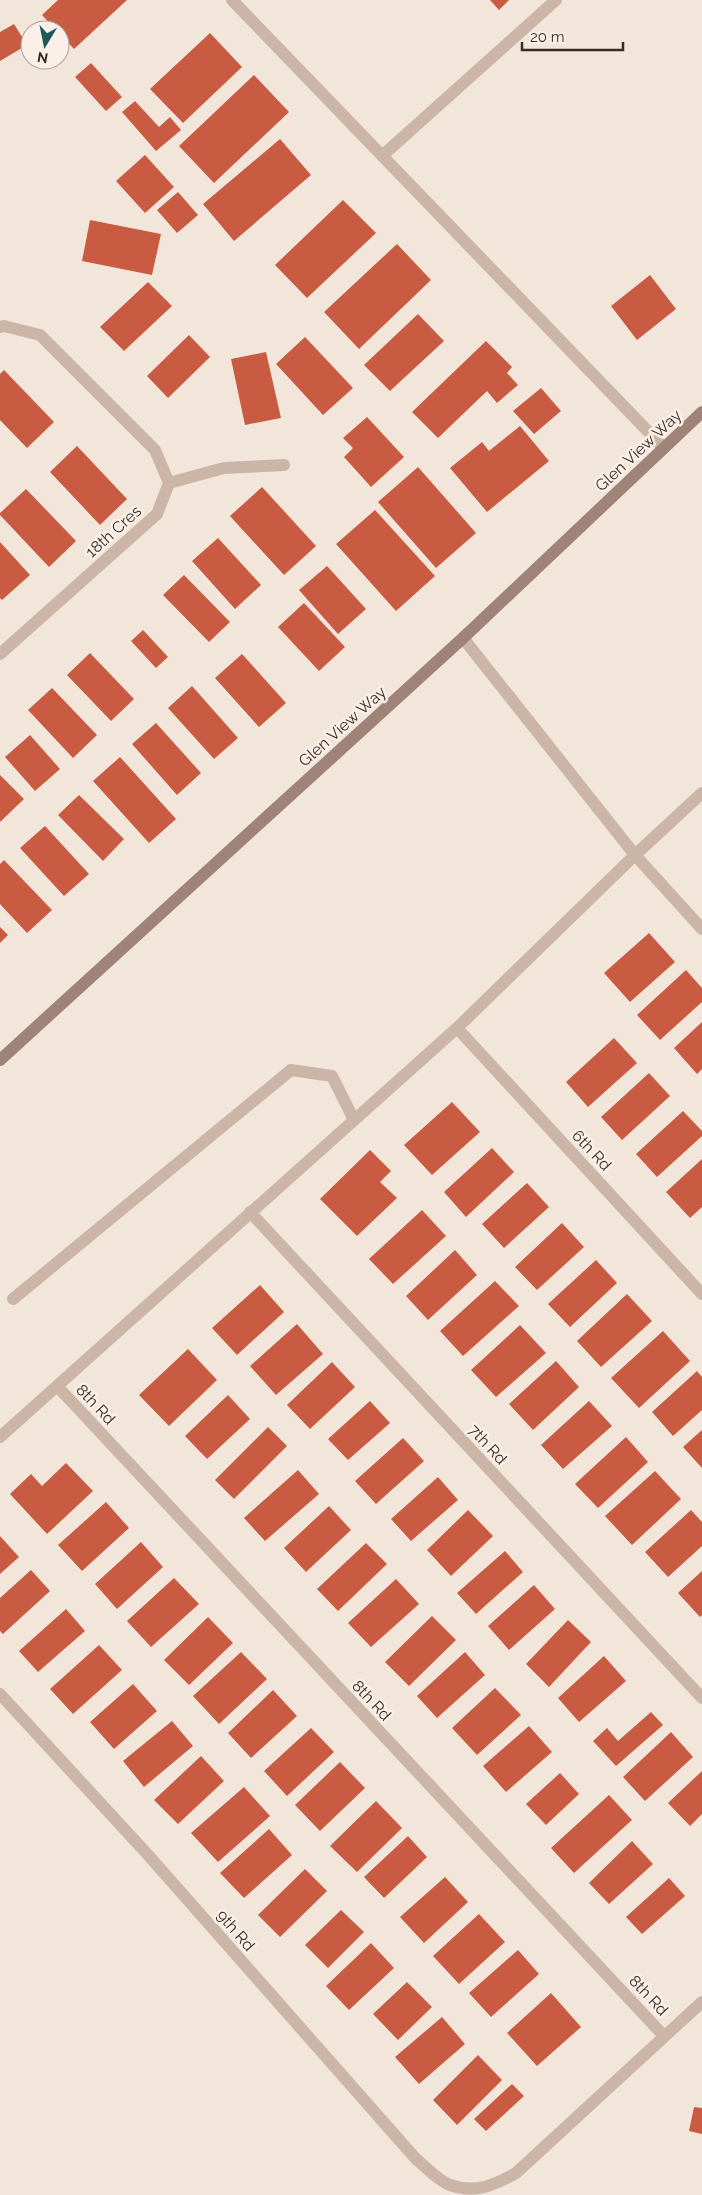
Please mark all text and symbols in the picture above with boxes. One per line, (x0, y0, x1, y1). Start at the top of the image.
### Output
north arrow (20, 20, 70, 70)
scale bar (522, 20, 623, 52)
text: 20 m (530, 28, 565, 46)
text: N (36, 49, 49, 67)
street label: Glen View Way (591, 405, 686, 495)
street label: 18th Cres (82, 501, 145, 561)
street label: Glen View Way (295, 682, 390, 770)
street label: 6th Rd (568, 1126, 615, 1175)
street label: 8th Rd (72, 1380, 119, 1429)
street label: 7th Rd (464, 1420, 511, 1468)
street label: 8th Rd (348, 1676, 395, 1725)
street label: 9th Rd (213, 1906, 259, 1955)
street label: 8th Rd (625, 1971, 672, 2020)

